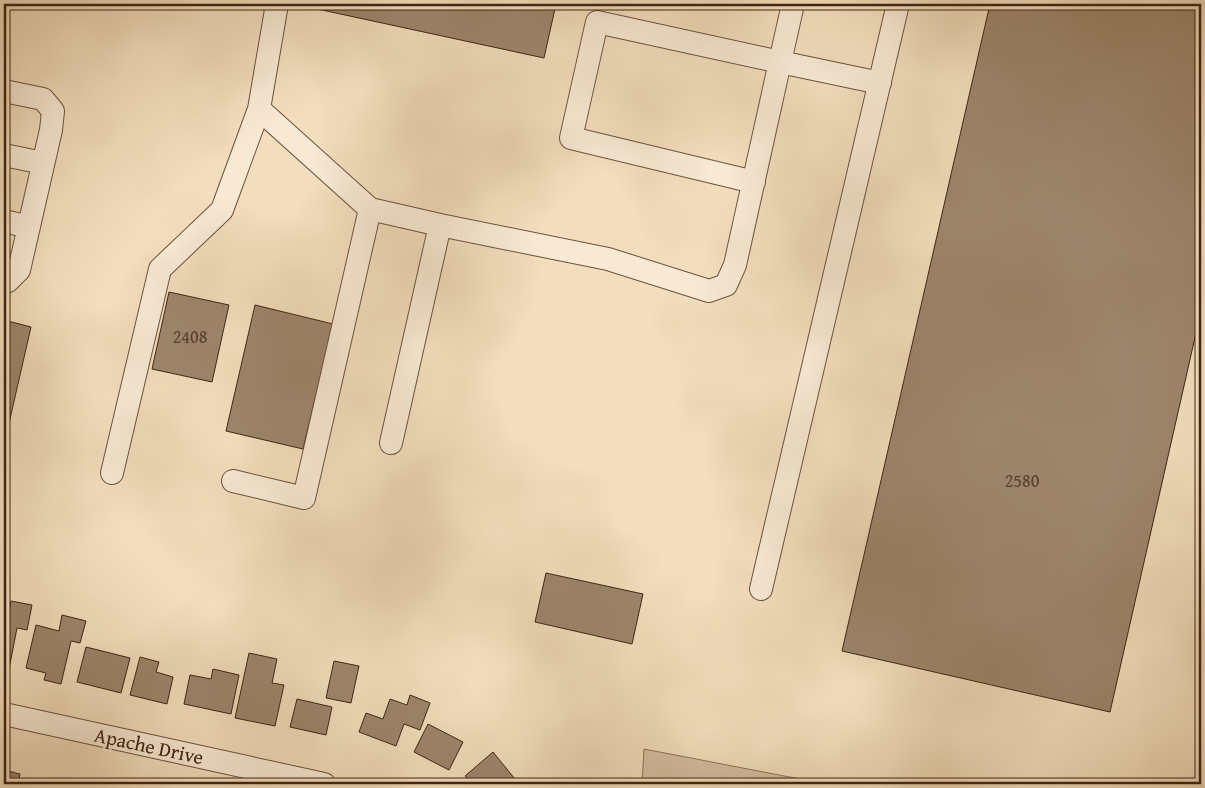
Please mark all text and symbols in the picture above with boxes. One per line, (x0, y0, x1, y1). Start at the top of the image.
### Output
house number: 2408 (173, 323, 207, 350)
house number: 2580 (1005, 467, 1040, 494)
street label: Apache Drive (92, 720, 206, 771)

